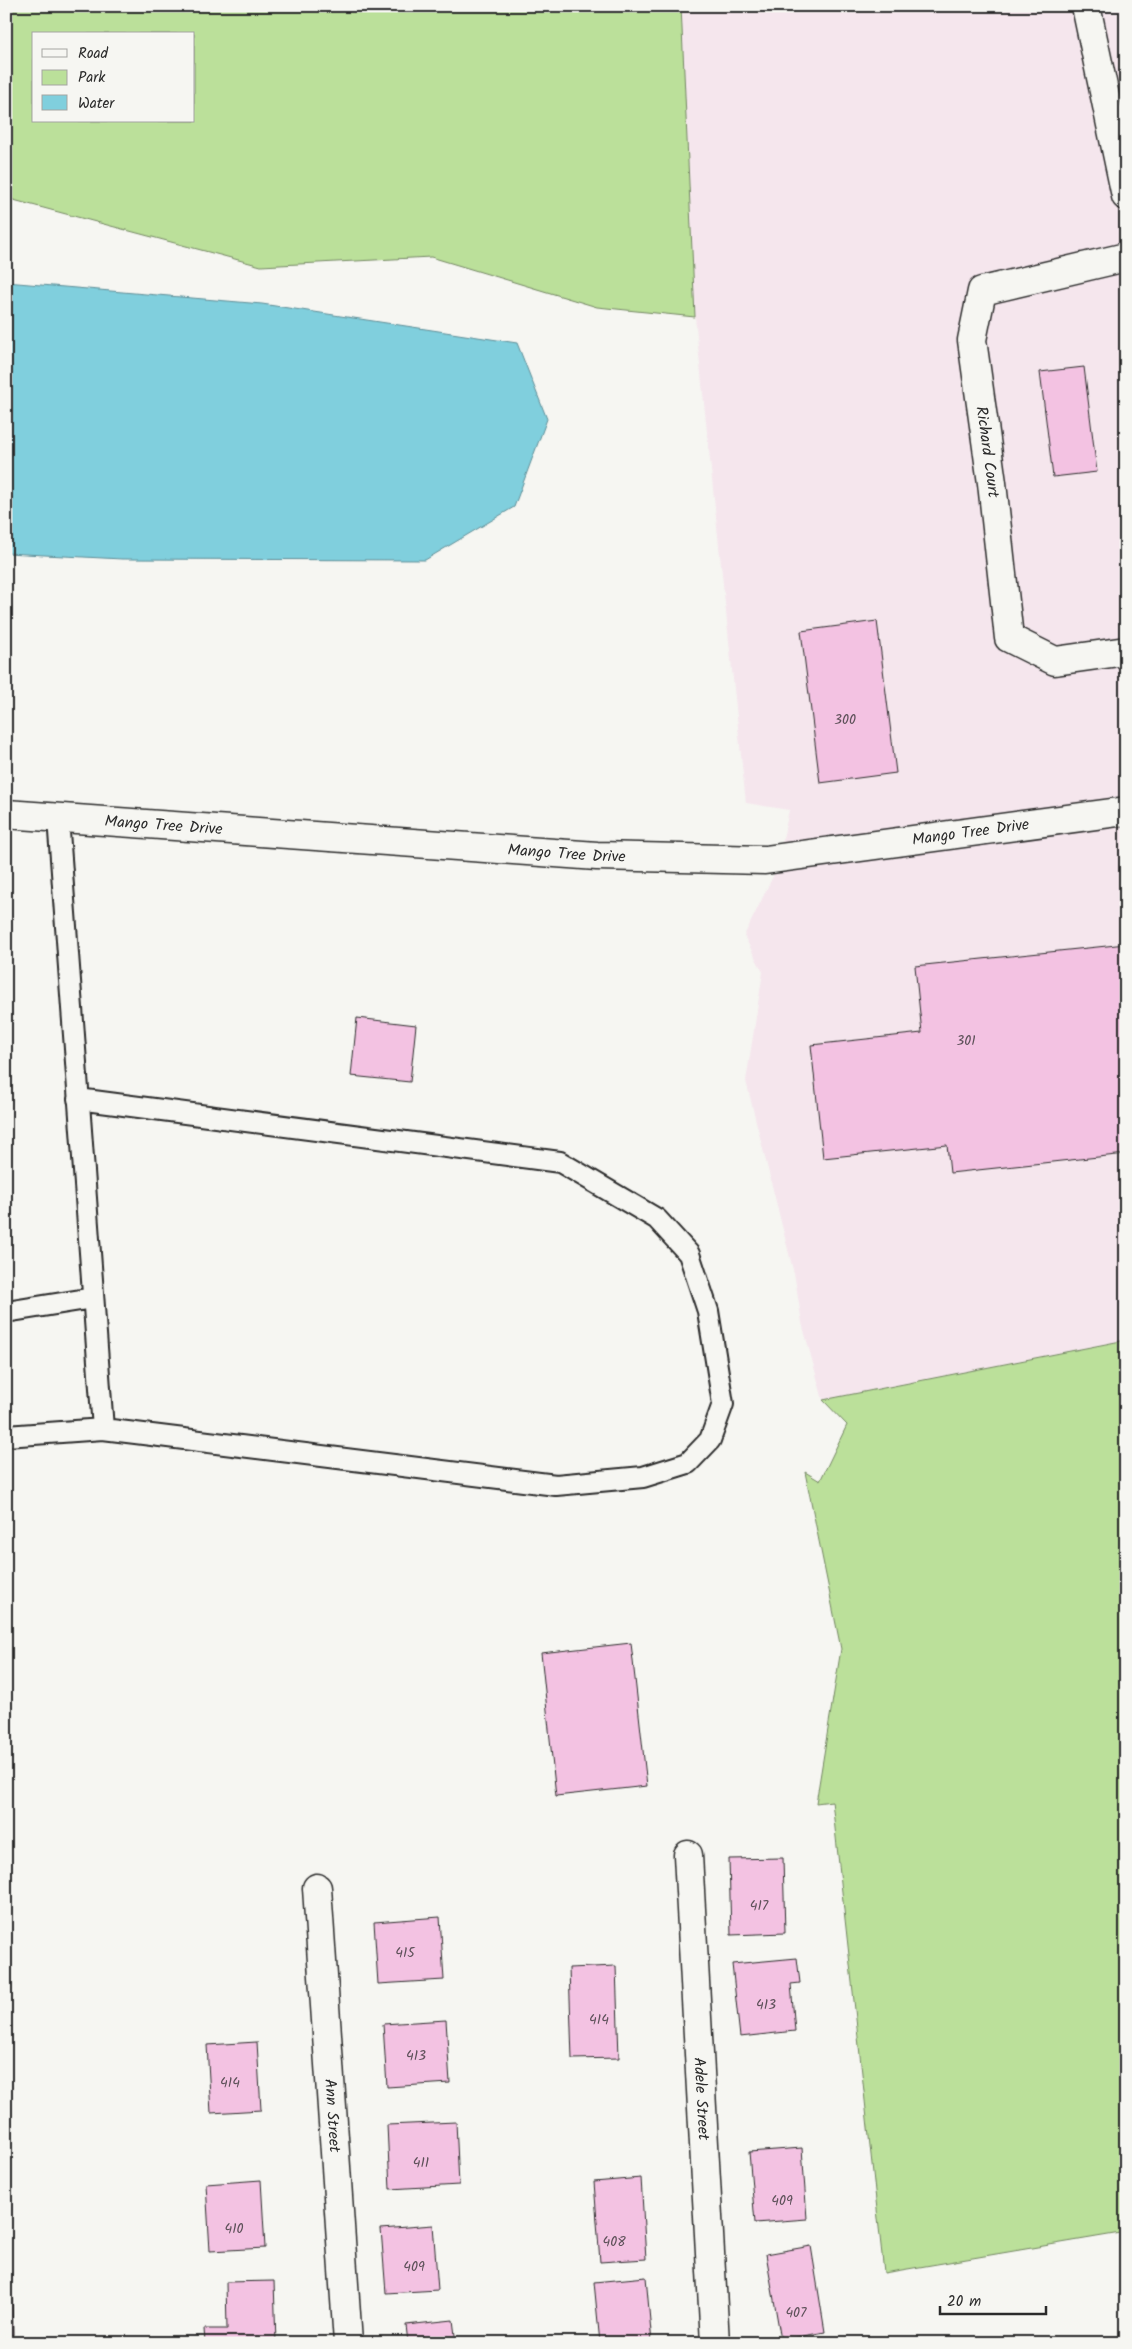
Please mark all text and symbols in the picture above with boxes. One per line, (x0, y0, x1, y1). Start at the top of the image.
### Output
legend (32, 32, 195, 122)
text: Road (78, 42, 109, 66)
text: Park (78, 66, 106, 90)
text: Water (78, 92, 115, 116)
street label: Richard Court (969, 405, 1006, 500)
house number: 300 (834, 709, 856, 731)
street label: Mango Tree Drive (104, 809, 223, 842)
street label: Mango Tree Drive (910, 812, 1031, 852)
street label: Mango Tree Drive (507, 837, 626, 869)
house number: 301 (956, 1030, 976, 1052)
house number: 417 (750, 1895, 769, 1917)
house number: 415 (395, 1942, 416, 1964)
house number: 413 (756, 1994, 776, 2016)
house number: 414 (589, 2009, 609, 2031)
house number: 413 (406, 2045, 426, 2067)
street label: Adele Street (687, 2056, 716, 2142)
house number: 414 (220, 2072, 240, 2094)
street label: Ann Street (318, 2078, 348, 2154)
house number: 411 (413, 2152, 429, 2174)
house number: 409 (771, 2190, 793, 2212)
house number: 410 (224, 2218, 244, 2240)
house number: 408 (602, 2231, 626, 2253)
house number: 409 (403, 2256, 425, 2278)
scale bar (940, 2284, 1046, 2316)
text: 20 m (947, 2290, 981, 2314)
house number: 407 (785, 2302, 807, 2324)

